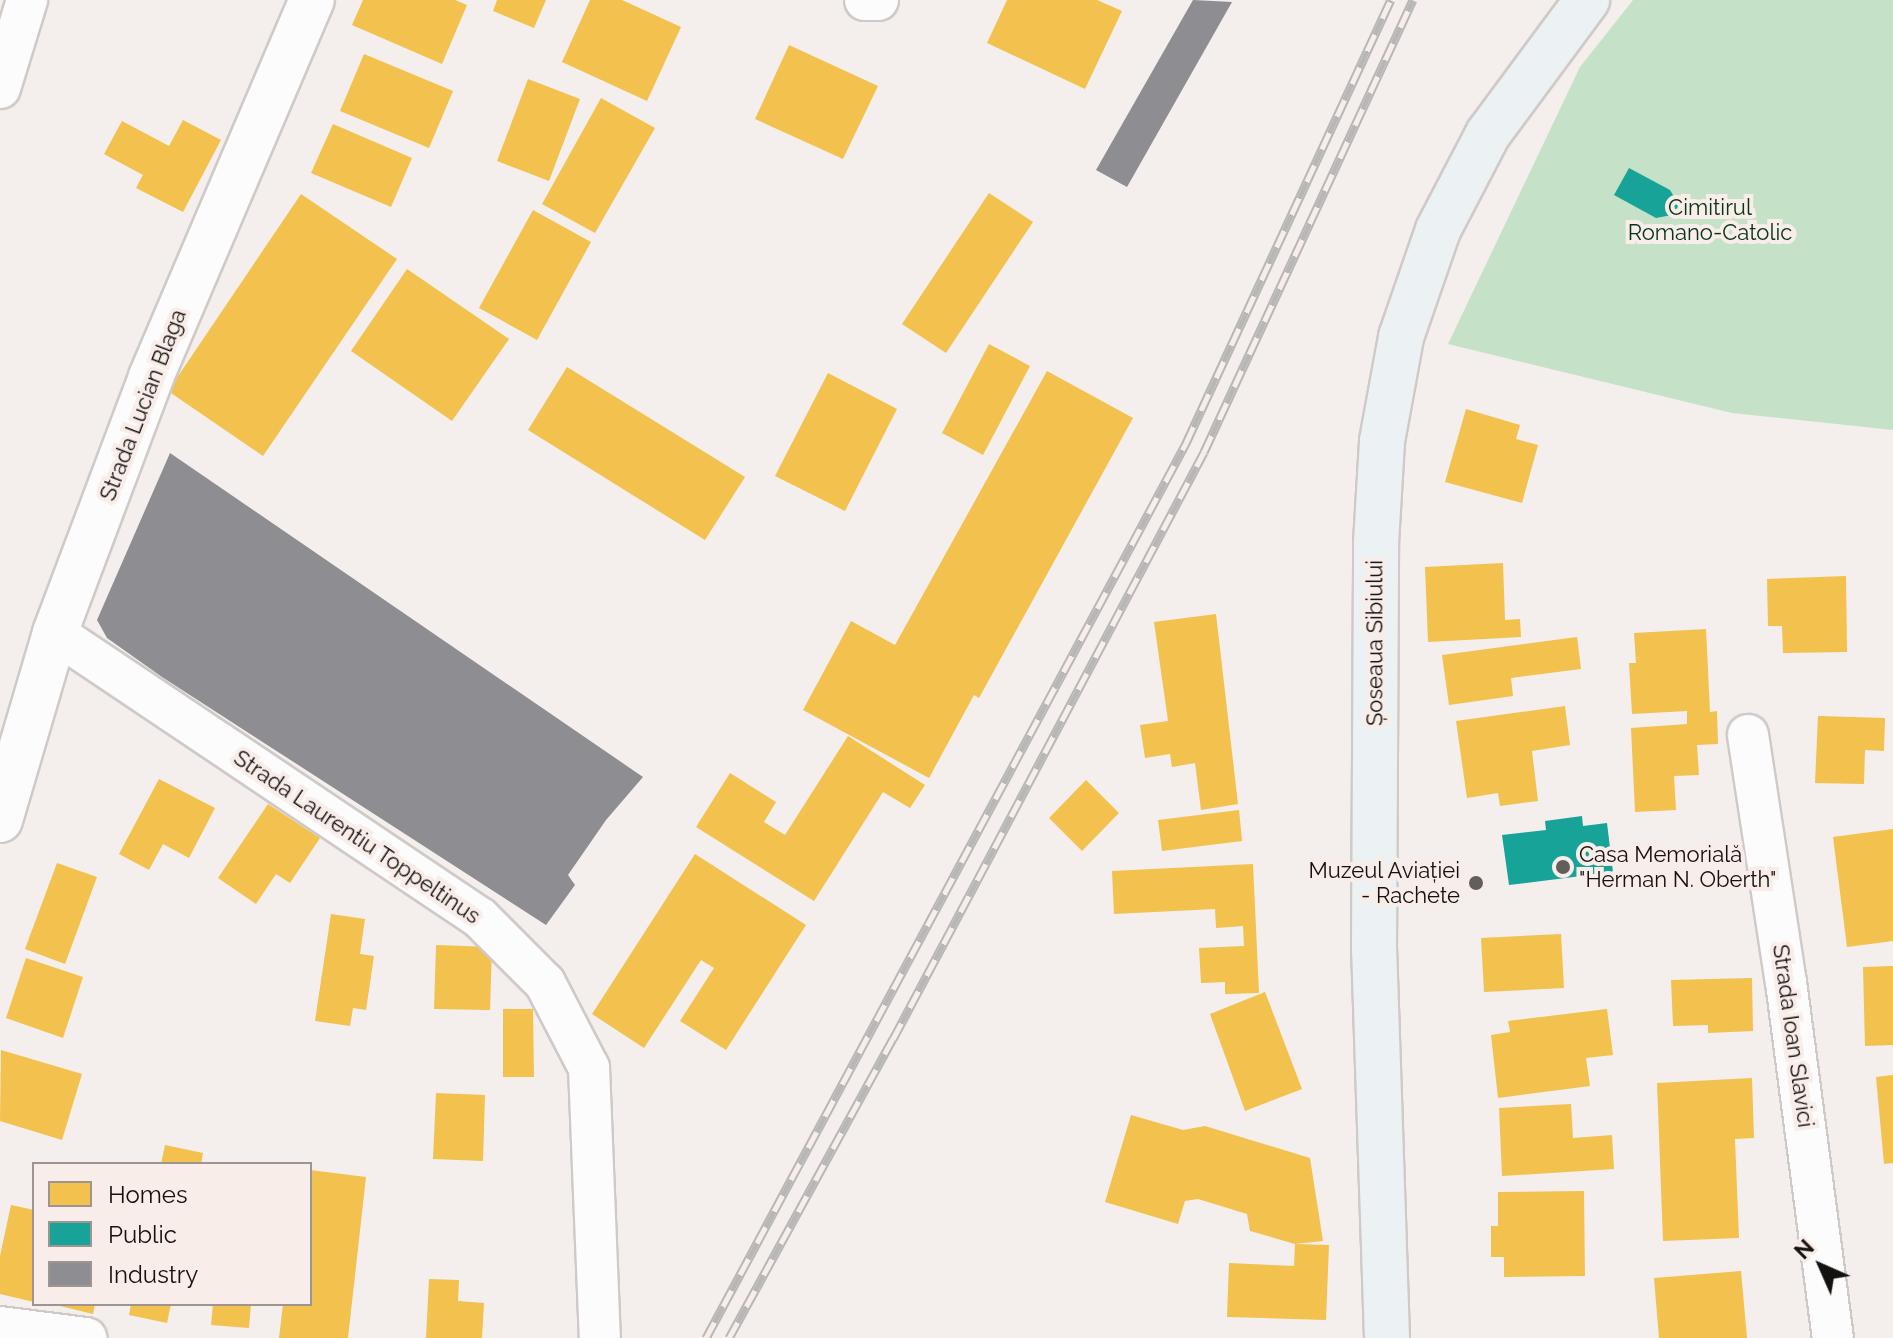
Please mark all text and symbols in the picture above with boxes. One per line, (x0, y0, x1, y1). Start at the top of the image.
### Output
park label: Cimitirul Romano-Catolic (1628, 194, 1792, 246)
street label: Strada Lucian Blaga (94, 306, 192, 504)
street label: Șoseaua Sibiului (1362, 560, 1388, 726)
street label: Strada Laurentiu Toppeltinus (229, 744, 485, 930)
place label: Casa Memorială "Herman N. Oberth" (1579, 841, 1777, 892)
place label: Muzeul Aviației - Rachete (1307, 857, 1460, 908)
marker: Casa Memorială "Herman N. Oberth" (1554, 858, 1572, 876)
marker: Muzeul Aviației - Rachete (1467, 874, 1485, 892)
street label: Strada Ioan Slavici (1767, 943, 1819, 1129)
legend (32, 1162, 312, 1306)
text: Homes (108, 1180, 188, 1209)
text: Public (108, 1220, 177, 1249)
north arrow (1781, 1226, 1861, 1306)
text: N (1789, 1234, 1819, 1264)
text: Industry (108, 1260, 198, 1289)

